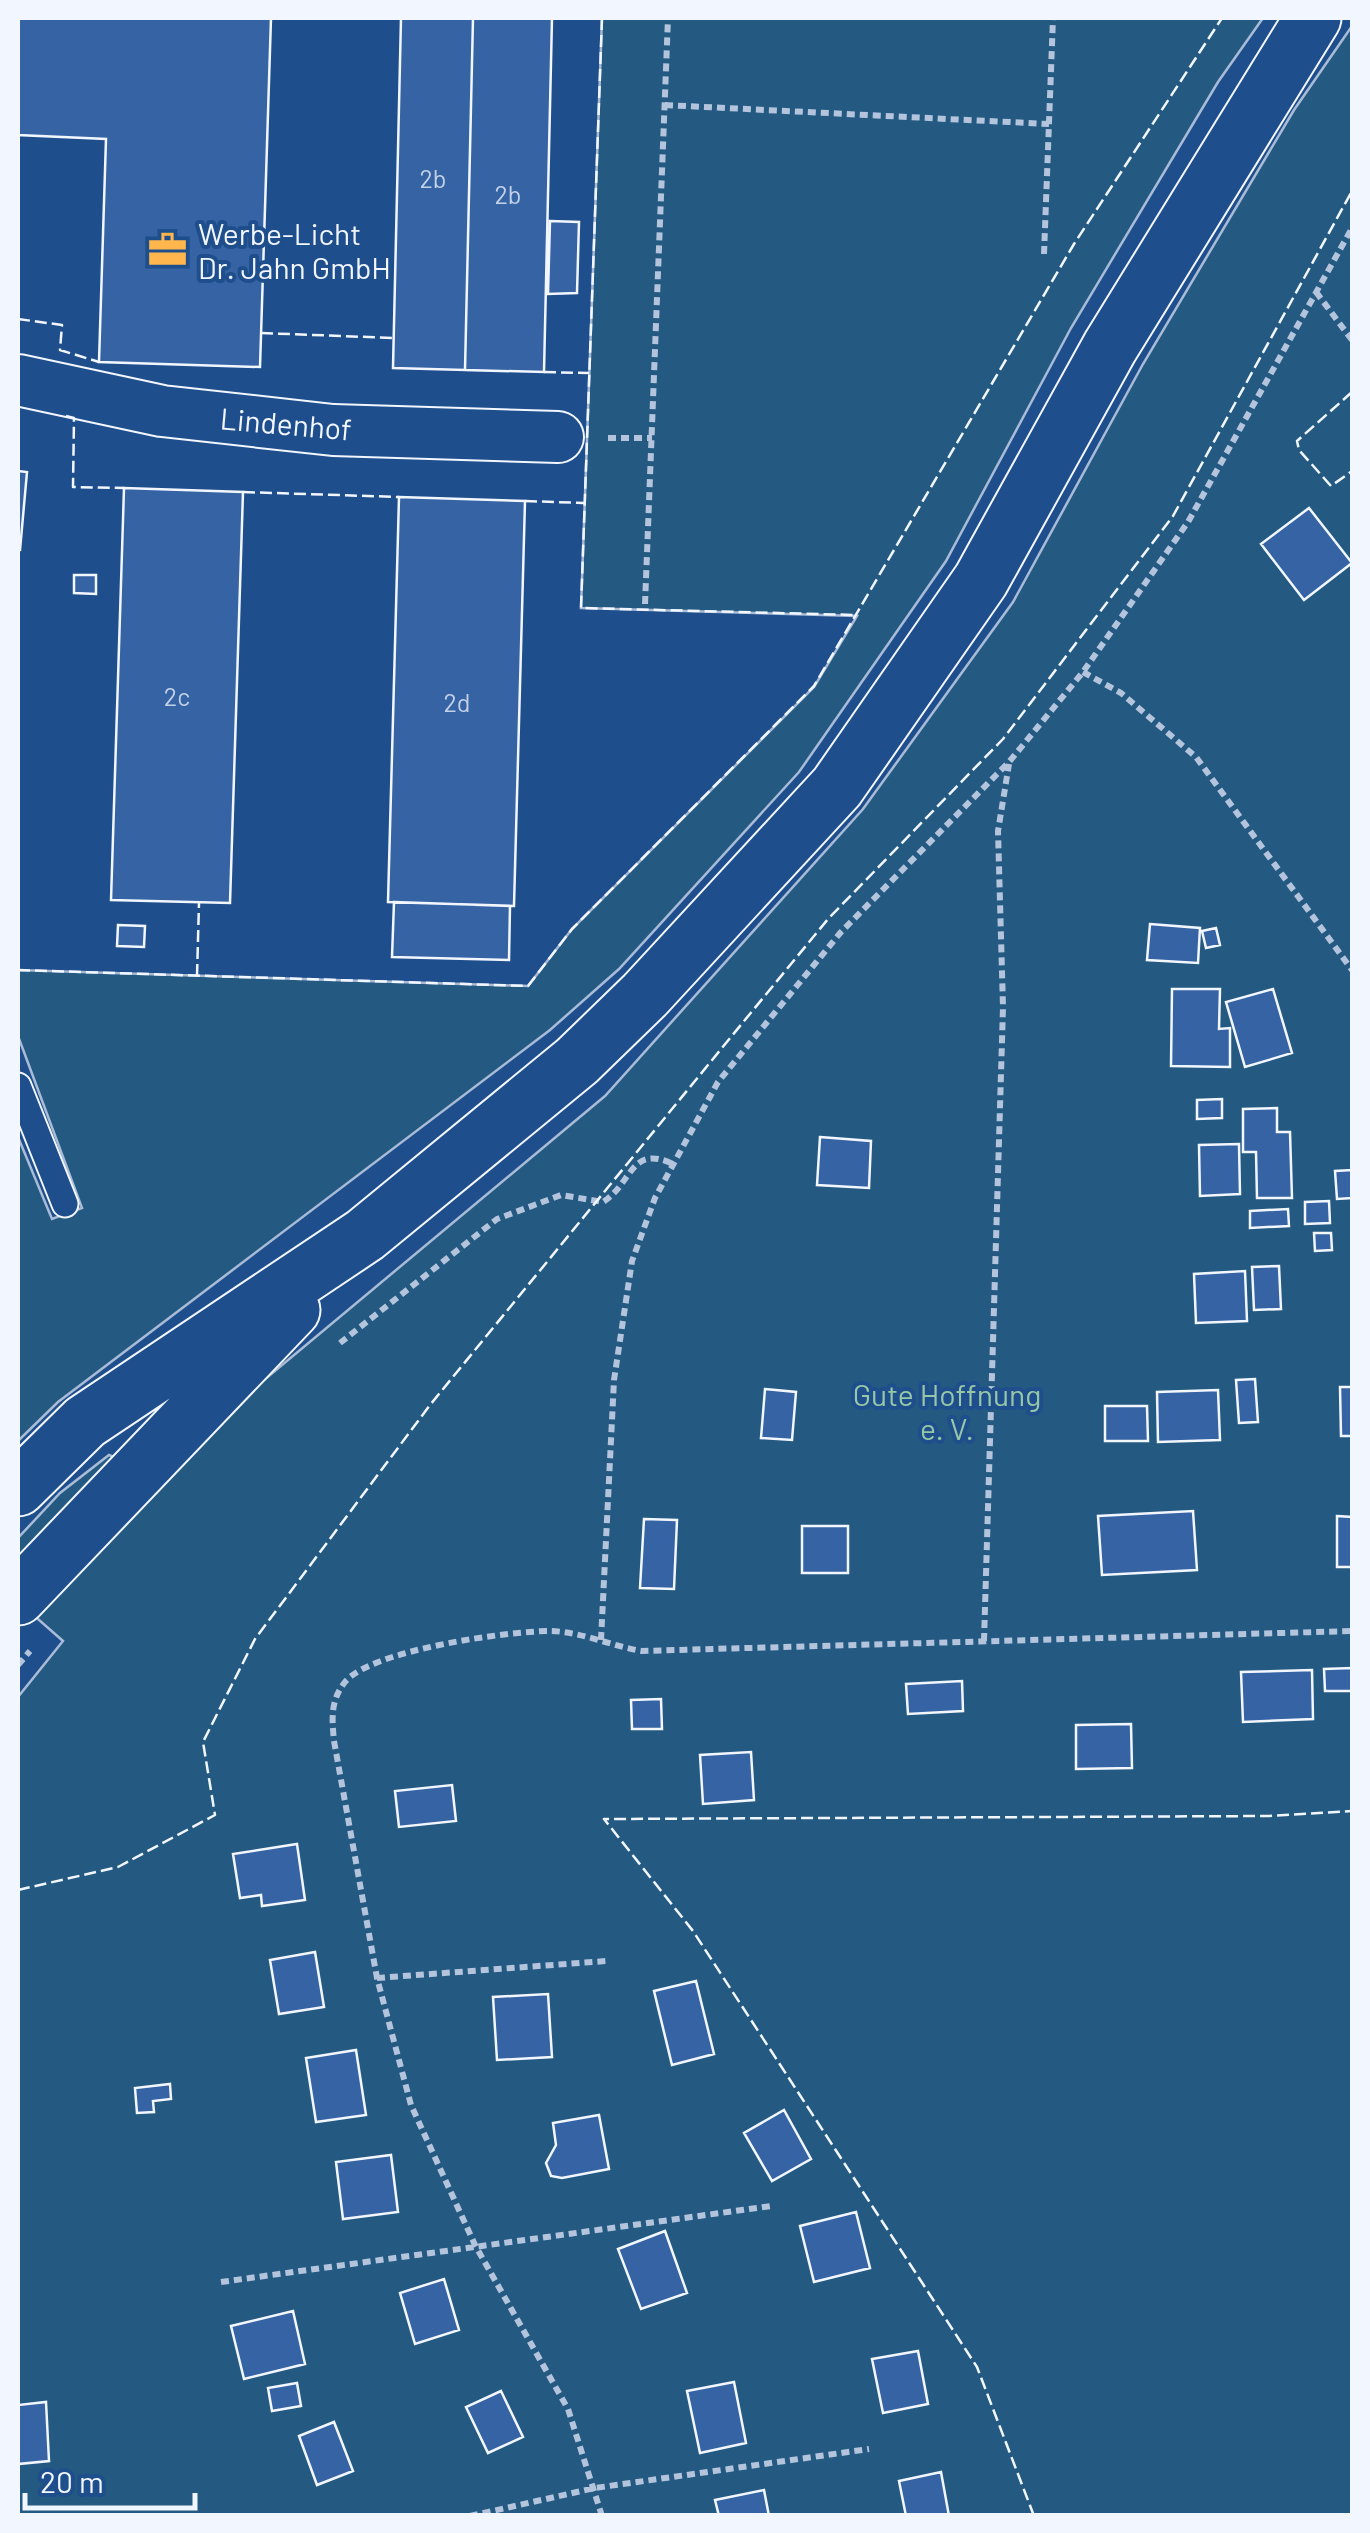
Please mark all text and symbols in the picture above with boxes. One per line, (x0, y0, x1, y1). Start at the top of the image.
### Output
house number: 2b (419, 163, 447, 193)
house number: 2b (494, 179, 522, 209)
place label: Werbe-Licht Dr. Jahn GmbH (198, 215, 391, 285)
office icon: Werbe-Licht Dr. Jahn GmbH (147, 229, 189, 271)
street label: Lindenhof (219, 399, 353, 447)
house number: 2c (164, 681, 190, 711)
house number: 2d (443, 687, 471, 717)
park label: Gute Hoffnung e. V. (853, 1376, 1041, 1446)
scale bar (25, 2448, 195, 2510)
text: 20 m (40, 2463, 104, 2499)

